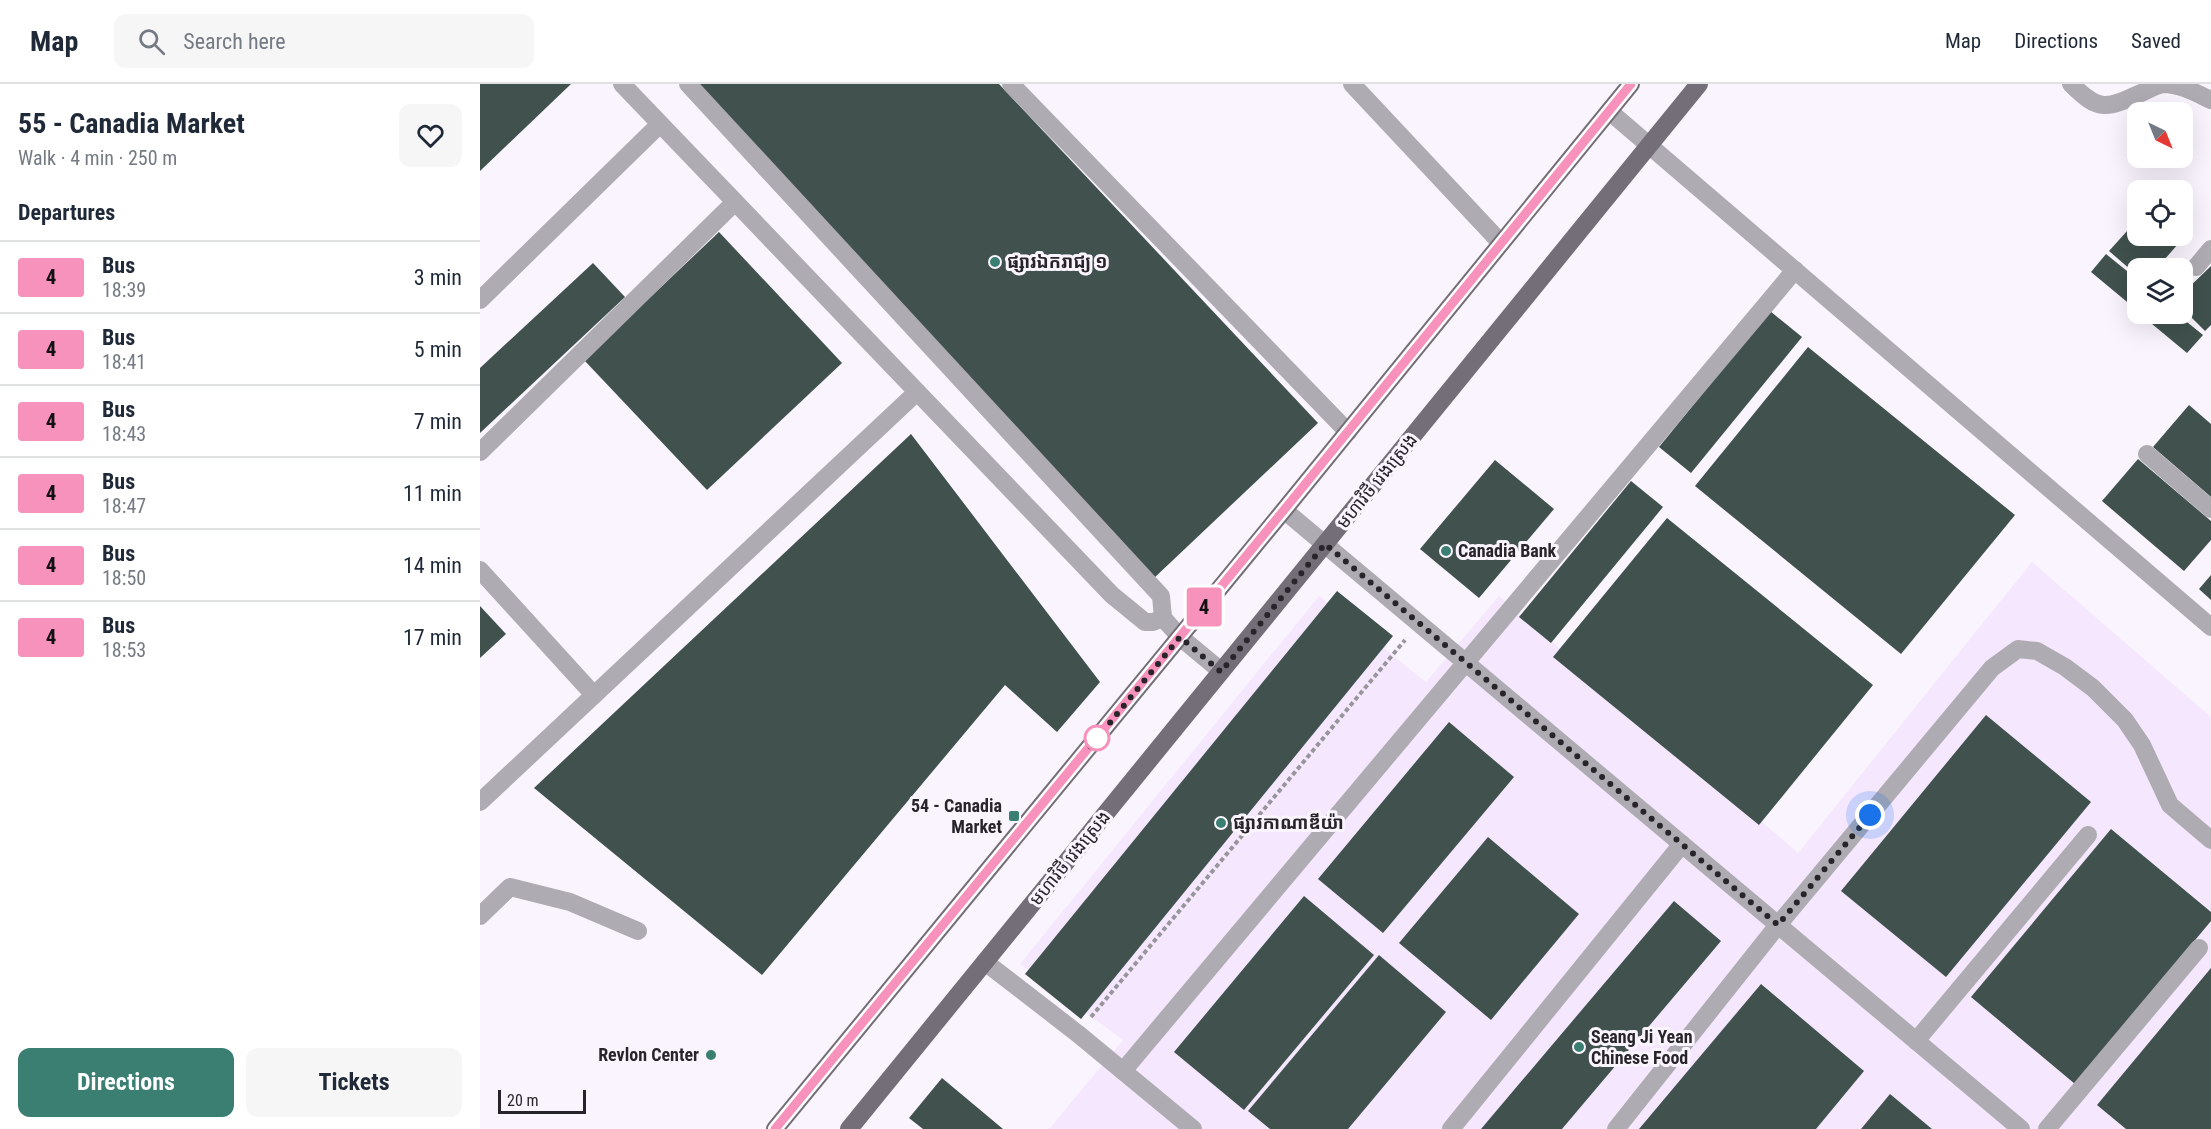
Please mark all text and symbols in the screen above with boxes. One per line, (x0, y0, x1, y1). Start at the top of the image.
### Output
search box (114, 14, 534, 68)
text: Map (30, 25, 78, 58)
icon: search (135, 25, 168, 58)
text: Search here (183, 29, 286, 54)
text: Map (1945, 29, 1981, 53)
text: Directions (2014, 29, 2098, 53)
text: Saved (2131, 29, 2181, 53)
north arrow (2127, 102, 2193, 168)
map controls (2127, 102, 2193, 324)
button: heart (399, 104, 462, 167)
text: 55 - Canadia Market (18, 107, 245, 140)
text: Walk · 4 min · 250 m (18, 146, 177, 170)
button: locate (2127, 180, 2193, 246)
text: Departures (18, 200, 115, 225)
place label: ផ្សារឯករាជ្យ ១ (1007, 251, 1107, 273)
text: Bus (102, 253, 135, 278)
marker: ផ្សារឯករាជ្យ ១ (988, 255, 1002, 269)
button: layers (2127, 258, 2193, 324)
text: 4 (46, 265, 56, 289)
text: 3 min (414, 265, 462, 290)
text: 18:39 (102, 278, 146, 302)
text: Bus (102, 325, 135, 350)
text: 4 (46, 337, 56, 361)
text: 5 min (414, 337, 462, 362)
text: 18:41 (102, 350, 146, 374)
text: Bus (102, 397, 135, 422)
text: 4 (46, 409, 56, 433)
text: 7 min (414, 409, 462, 434)
text: 18:43 (102, 422, 146, 446)
street label: មហាវិថី វេងស្រេង (1332, 429, 1422, 533)
text: Bus (102, 469, 135, 494)
text: 4 (46, 481, 56, 505)
text: 11 min (403, 481, 462, 506)
text: 18:47 (102, 494, 146, 518)
place label: Canadia Bank (1458, 540, 1557, 561)
text: Bus (102, 541, 135, 566)
marker: Canadia Bank (1439, 544, 1453, 558)
text: 4 (46, 553, 56, 577)
text: 14 min (403, 553, 462, 578)
text: 18:50 (102, 566, 146, 590)
line badge: 4 (1184, 588, 1224, 626)
text: 4 (1199, 595, 1209, 619)
text: Bus (102, 613, 135, 638)
text: 4 (46, 625, 56, 649)
text: 17 min (403, 625, 462, 650)
text: 18:53 (102, 638, 146, 662)
unlabelled marker (1084, 725, 1110, 751)
place label: 54 - Canadia Market (911, 795, 1002, 837)
your location (1855, 800, 1885, 830)
street label: មហាវិថី វេងស្រេង (1025, 806, 1115, 910)
marker: 54 - Canadia Market (1007, 809, 1021, 823)
place label: ផ្សារកាណាឌីយ៉ា (1233, 812, 1344, 834)
marker: ផ្សារកាណាឌីយ៉ា (1214, 816, 1228, 830)
place label: Seang Ji Yean Chinese Food (1591, 1026, 1693, 1068)
marker: Seang Ji Yean Chinese Food (1572, 1040, 1586, 1054)
place label: Revlon Center (598, 1044, 699, 1065)
button: Directions (18, 1048, 234, 1117)
button: Tickets (246, 1048, 462, 1117)
marker: Revlon Center (704, 1048, 718, 1062)
scale bar (498, 1087, 586, 1114)
text: 20 m (507, 1091, 539, 1110)

